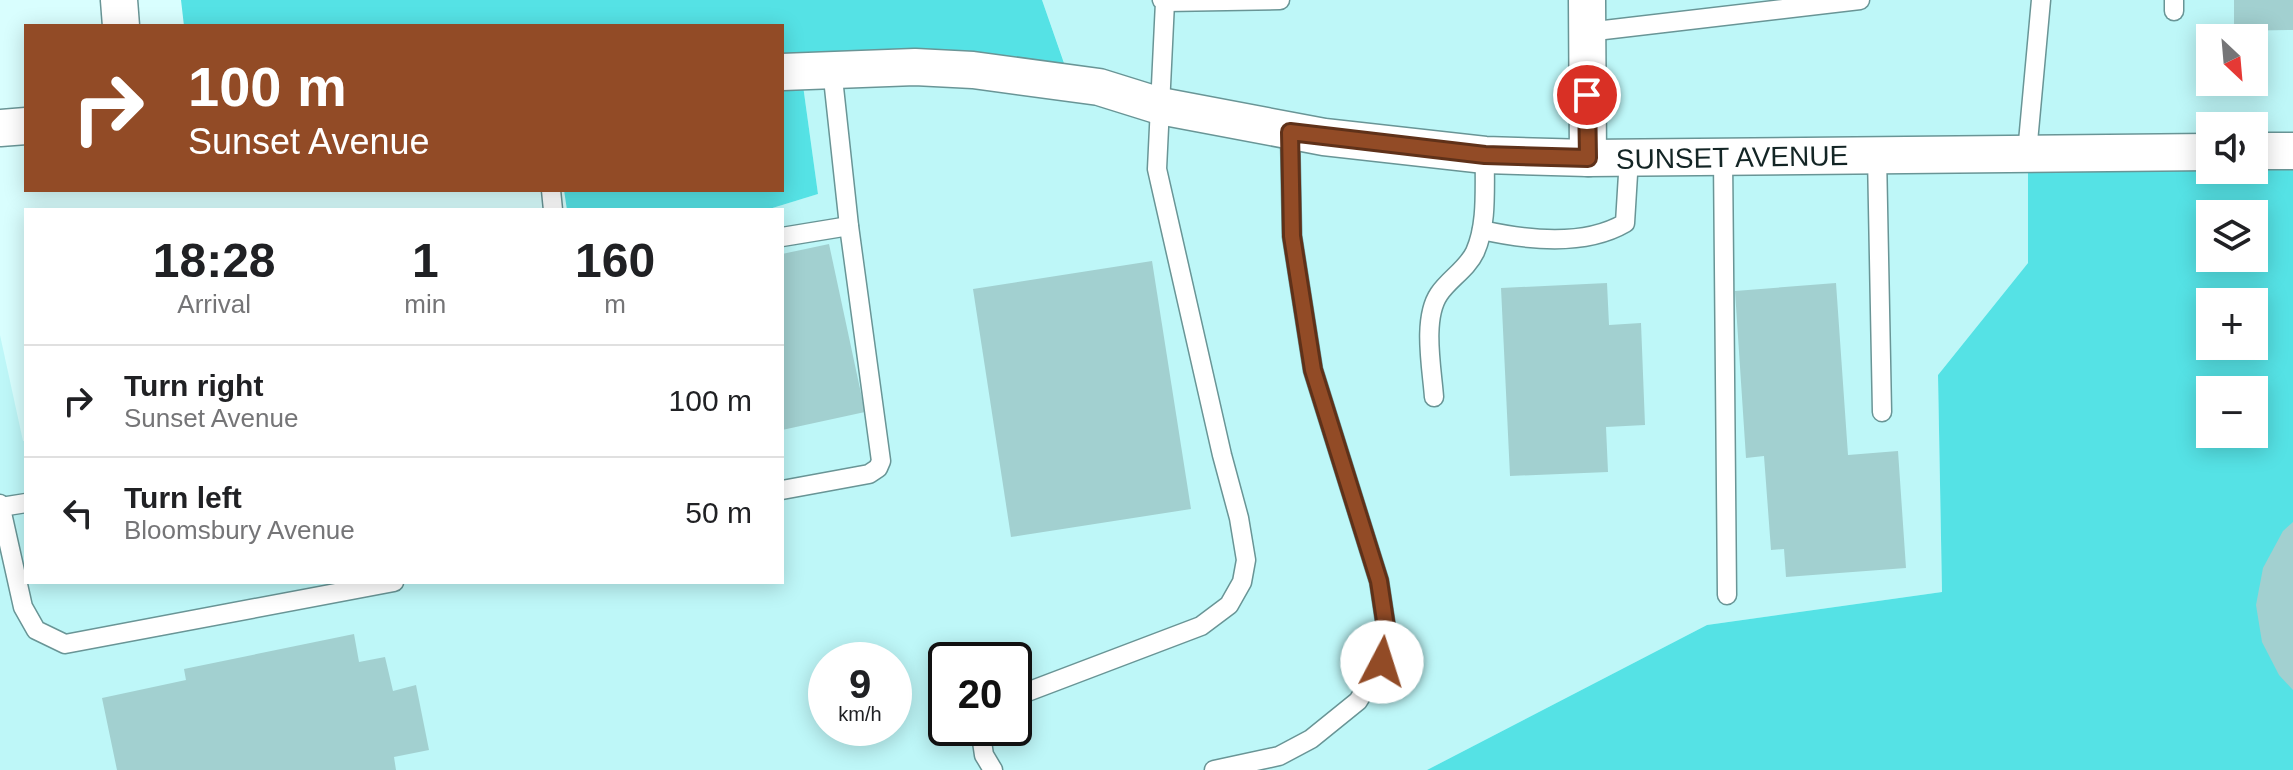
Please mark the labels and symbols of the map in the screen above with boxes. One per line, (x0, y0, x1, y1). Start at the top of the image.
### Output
north arrow (2196, 24, 2268, 96)
pin (1553, 61, 1621, 129)
street label: SUNSET AVENUE (1616, 140, 1848, 175)
position arrow (1340, 620, 1424, 704)
speed limit sign: 20 (928, 642, 1032, 746)

